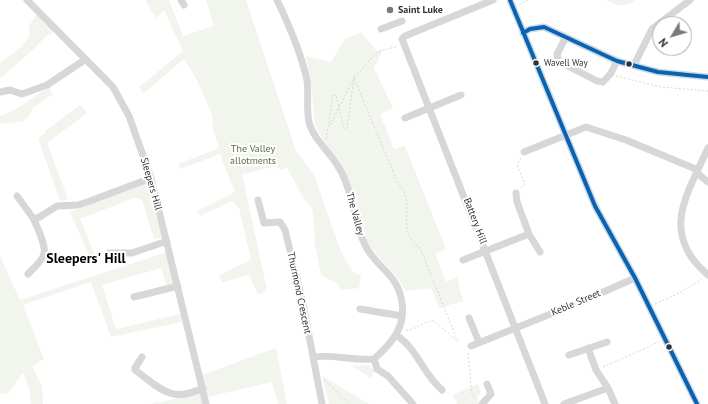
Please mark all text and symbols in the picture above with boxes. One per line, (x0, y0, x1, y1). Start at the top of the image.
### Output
place label: Saint Luke (398, 4, 443, 16)
marker: Saint Luke (385, 5, 395, 15)
north arrow (652, 16, 692, 56)
text: N (656, 36, 671, 50)
marker: Wavell Way (531, 58, 541, 68)
place label: Wavell Way (544, 58, 588, 68)
unlabelled marker (624, 59, 634, 69)
park label: The Valley allotments (230, 143, 276, 166)
street label: Sleepers Hill (138, 156, 164, 212)
street label: The Valley (343, 191, 367, 237)
street label: Battery Hill (461, 196, 489, 246)
district label: Sleepers' Hill (46, 251, 126, 267)
street label: Thurmond Crescent (284, 251, 314, 335)
street label: Keble Street (550, 287, 602, 319)
unlabelled marker (664, 342, 674, 352)

